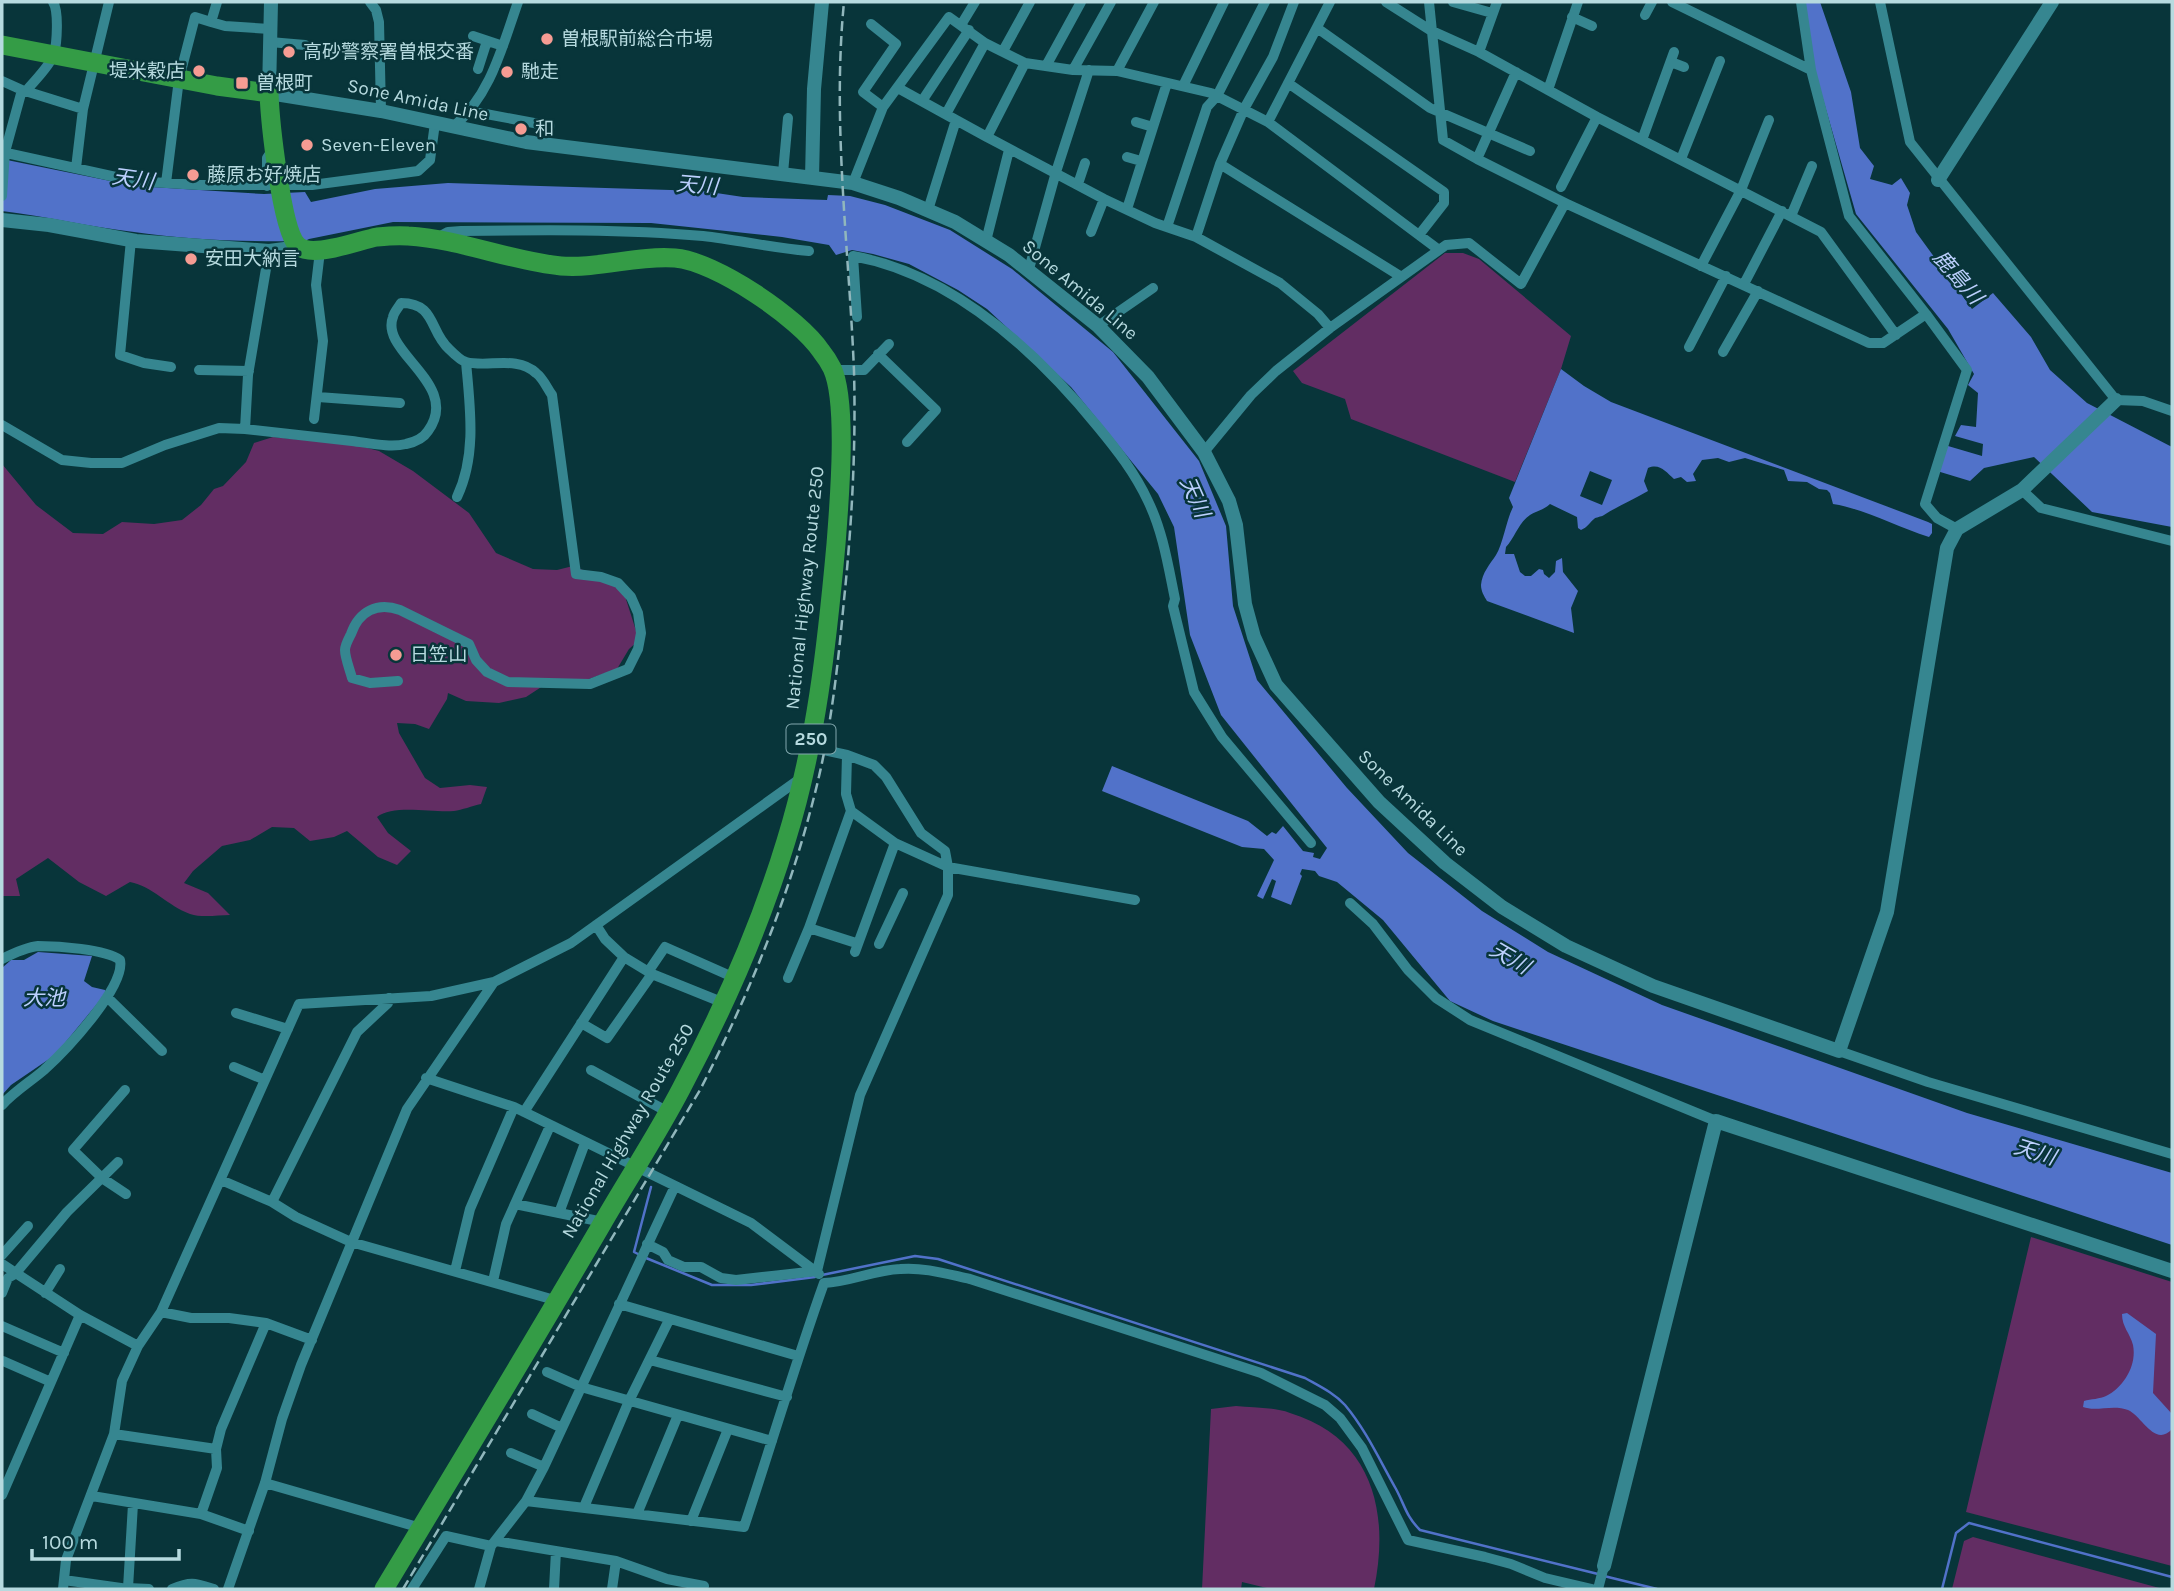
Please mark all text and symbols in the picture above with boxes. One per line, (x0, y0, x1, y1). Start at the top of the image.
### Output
place label: 曽根駅前総合市場 (561, 28, 713, 50)
marker: 曽根駅前総合市場 (539, 31, 555, 47)
place label: 高砂警察署曽根交番 (303, 41, 474, 63)
marker: 高砂警察署曽根交番 (281, 44, 297, 60)
place label: 堤米穀店 (109, 60, 185, 82)
place label: 馳走 (521, 61, 559, 83)
marker: 堤米穀店 (191, 63, 207, 79)
marker: 馳走 (499, 64, 515, 80)
place label: 曽根町 (256, 72, 313, 94)
street label: Sone Amida Line (345, 74, 491, 126)
marker: 曽根町 (234, 75, 250, 91)
place label: 和 (535, 118, 554, 140)
marker: 和 (513, 121, 529, 137)
place label: Seven-Eleven (321, 134, 436, 156)
marker: Seven-Eleven (299, 137, 315, 153)
water label: 天川 (111, 164, 157, 194)
place label: 藤原お好焼店 (207, 164, 321, 186)
marker: 藤原お好焼店 (185, 167, 201, 183)
water label: 天川 (675, 171, 721, 199)
street label: Sone Amida Line (1018, 235, 1142, 345)
water label: 鹿島川 (1928, 245, 1989, 310)
place label: 安田大納言 (205, 248, 300, 270)
marker: 安田大納言 (183, 251, 199, 267)
street label: National Highway Route 250 (781, 465, 829, 711)
water label: 天川 (1175, 473, 1215, 523)
place label: 日笠山 (410, 644, 467, 666)
marker: 日笠山 (388, 647, 404, 663)
road number: 250 (786, 724, 836, 754)
street label: Sone Amida Line (1354, 745, 1472, 861)
water label: 天川 (1486, 937, 1536, 980)
water label: 大池 (23, 986, 67, 1010)
street label: National Highway Route 250 (557, 1020, 699, 1242)
water label: 天川 (2011, 1134, 2061, 1170)
scale bar (32, 1518, 178, 1562)
text: 100 m (42, 1530, 99, 1554)

